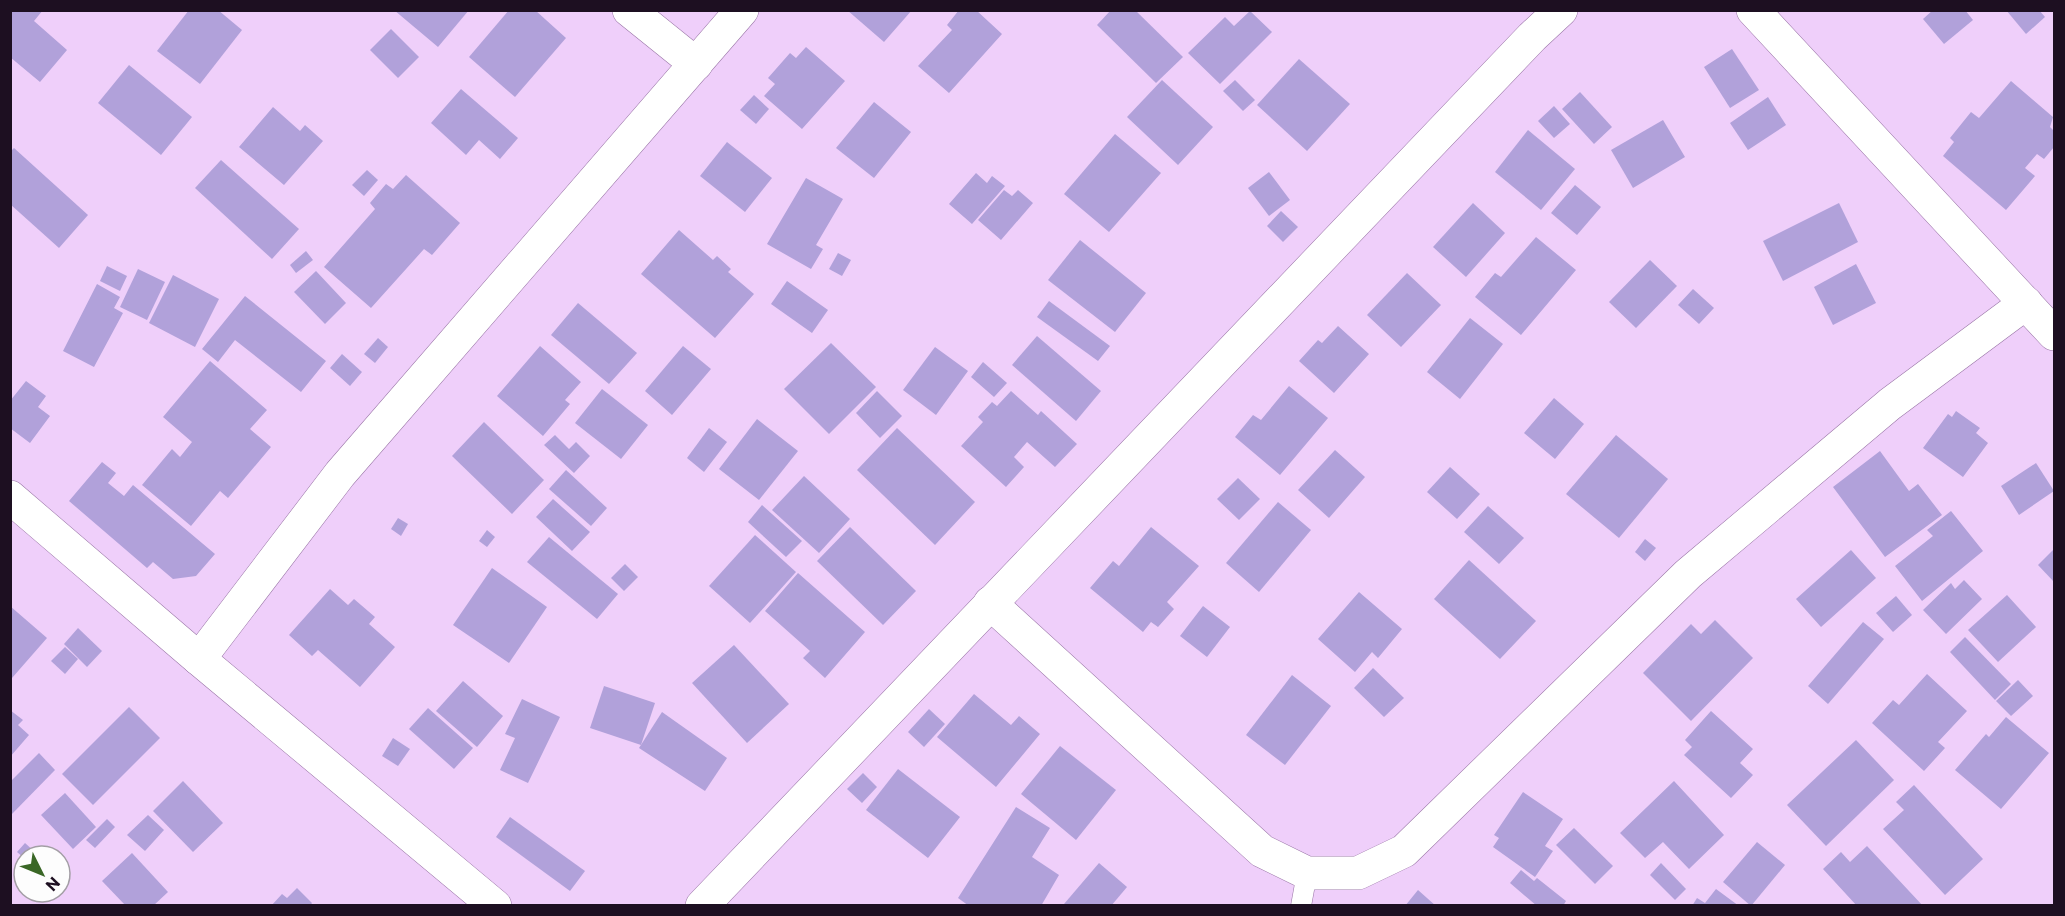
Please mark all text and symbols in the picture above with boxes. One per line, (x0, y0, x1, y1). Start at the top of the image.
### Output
north arrow (12, 844, 72, 904)
text: N (42, 874, 64, 895)

